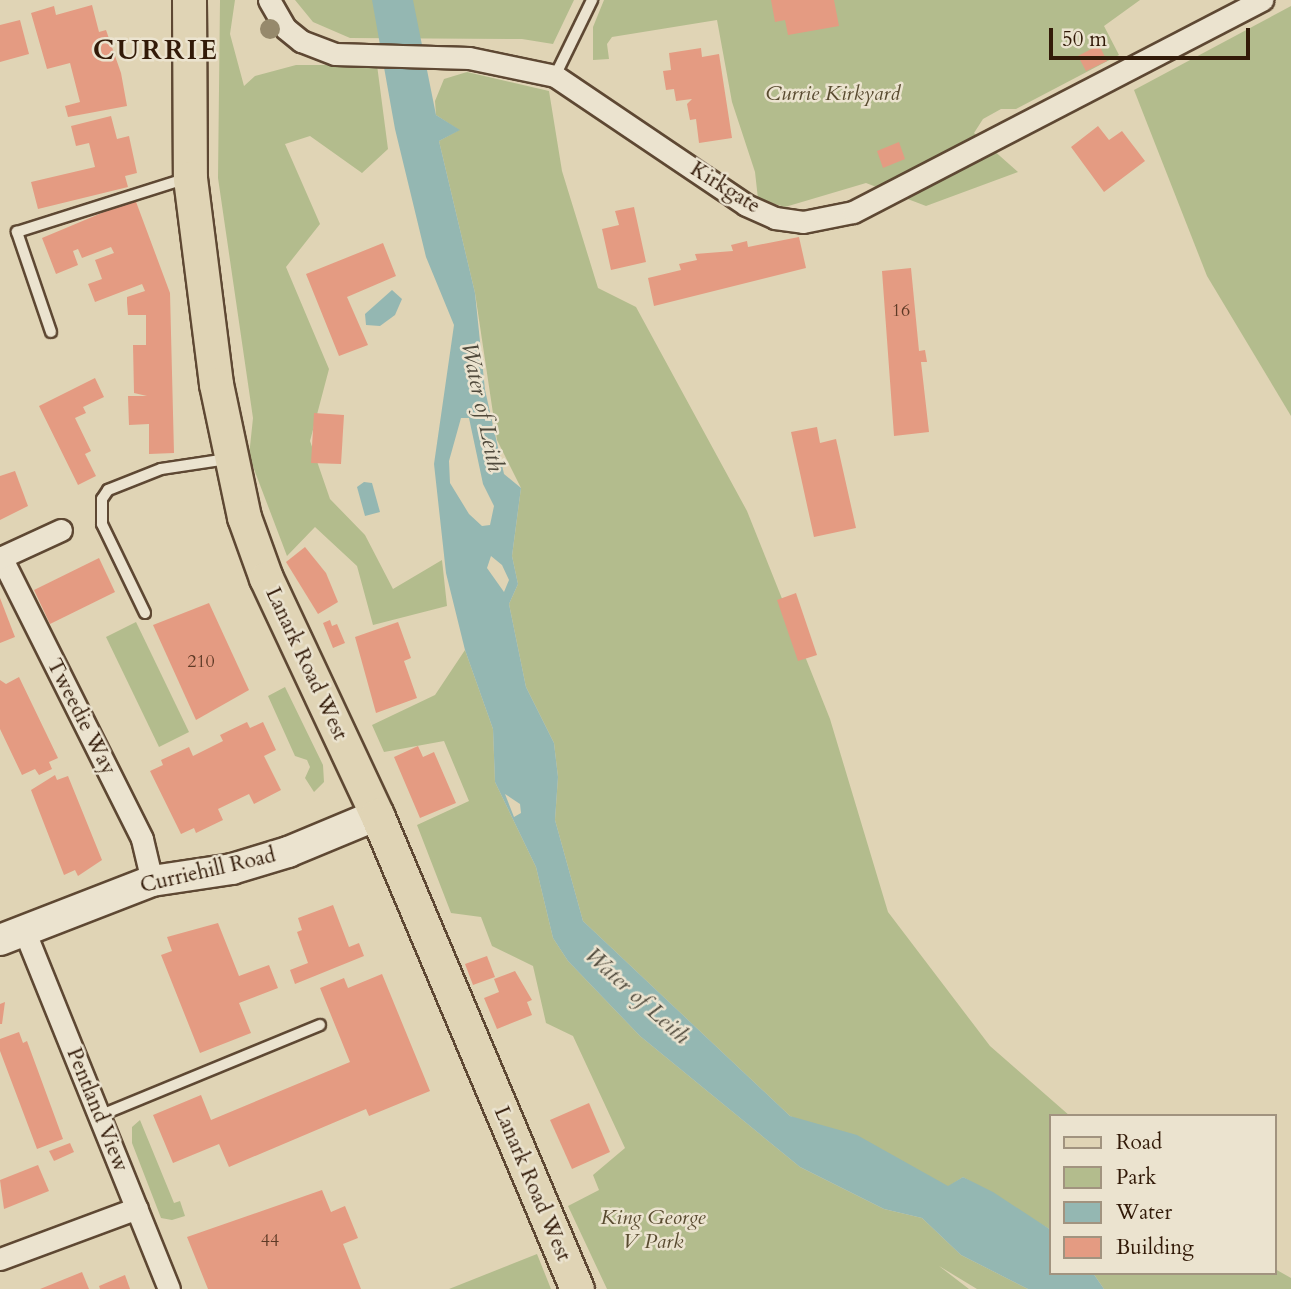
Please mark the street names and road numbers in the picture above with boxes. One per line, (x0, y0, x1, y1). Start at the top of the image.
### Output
street label: Kirkgate (685, 157, 765, 219)
street label: Lanark Road West (260, 584, 352, 744)
street label: Tweedie Way (41, 655, 121, 779)
street label: Curriehill Road (138, 843, 278, 899)
street label: Pentland View (61, 1044, 133, 1176)
street label: Lanark Road West (488, 1103, 576, 1265)

